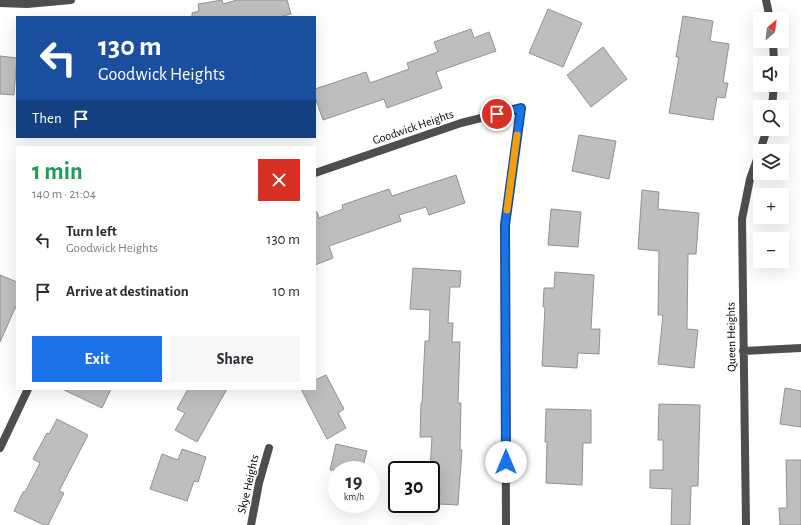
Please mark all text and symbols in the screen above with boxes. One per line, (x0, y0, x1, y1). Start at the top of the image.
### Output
north arrow (753, 12, 789, 48)
map controls (753, 12, 789, 268)
icon: left (32, 32, 84, 84)
text: 130 m (98, 33, 162, 61)
button: sound (753, 56, 789, 92)
text: Goodwick Heights (98, 66, 225, 84)
pin (480, 97, 514, 131)
button: search (753, 100, 789, 136)
icon: arrive (486, 103, 508, 125)
icon: arrive (70, 108, 92, 130)
street label: Goodwick Heights (371, 108, 455, 146)
text: Then (32, 111, 62, 126)
button: layers (753, 144, 789, 180)
button: close (258, 159, 300, 201)
text: 1 min (32, 160, 83, 184)
text: 140 m · 21:04 (32, 188, 96, 201)
button: + (753, 188, 789, 224)
text: Turn left (66, 224, 117, 239)
icon: left (32, 229, 54, 251)
text: 130 m (266, 232, 300, 247)
button: − (753, 232, 789, 268)
text: Goodwick Heights (66, 242, 158, 255)
icon: arrive (32, 281, 54, 303)
text: Arrive at destination (66, 284, 189, 299)
text: 10 m (272, 284, 300, 299)
street label: Queen Heights (724, 302, 739, 372)
button: Exit (32, 336, 162, 382)
button: Share (170, 336, 300, 382)
position arrow (485, 441, 527, 483)
street label: Skye Heights (235, 453, 262, 515)
speed limit sign: 30 (388, 461, 440, 513)
text: 19 (346, 472, 362, 492)
text: km/h (344, 492, 364, 502)

